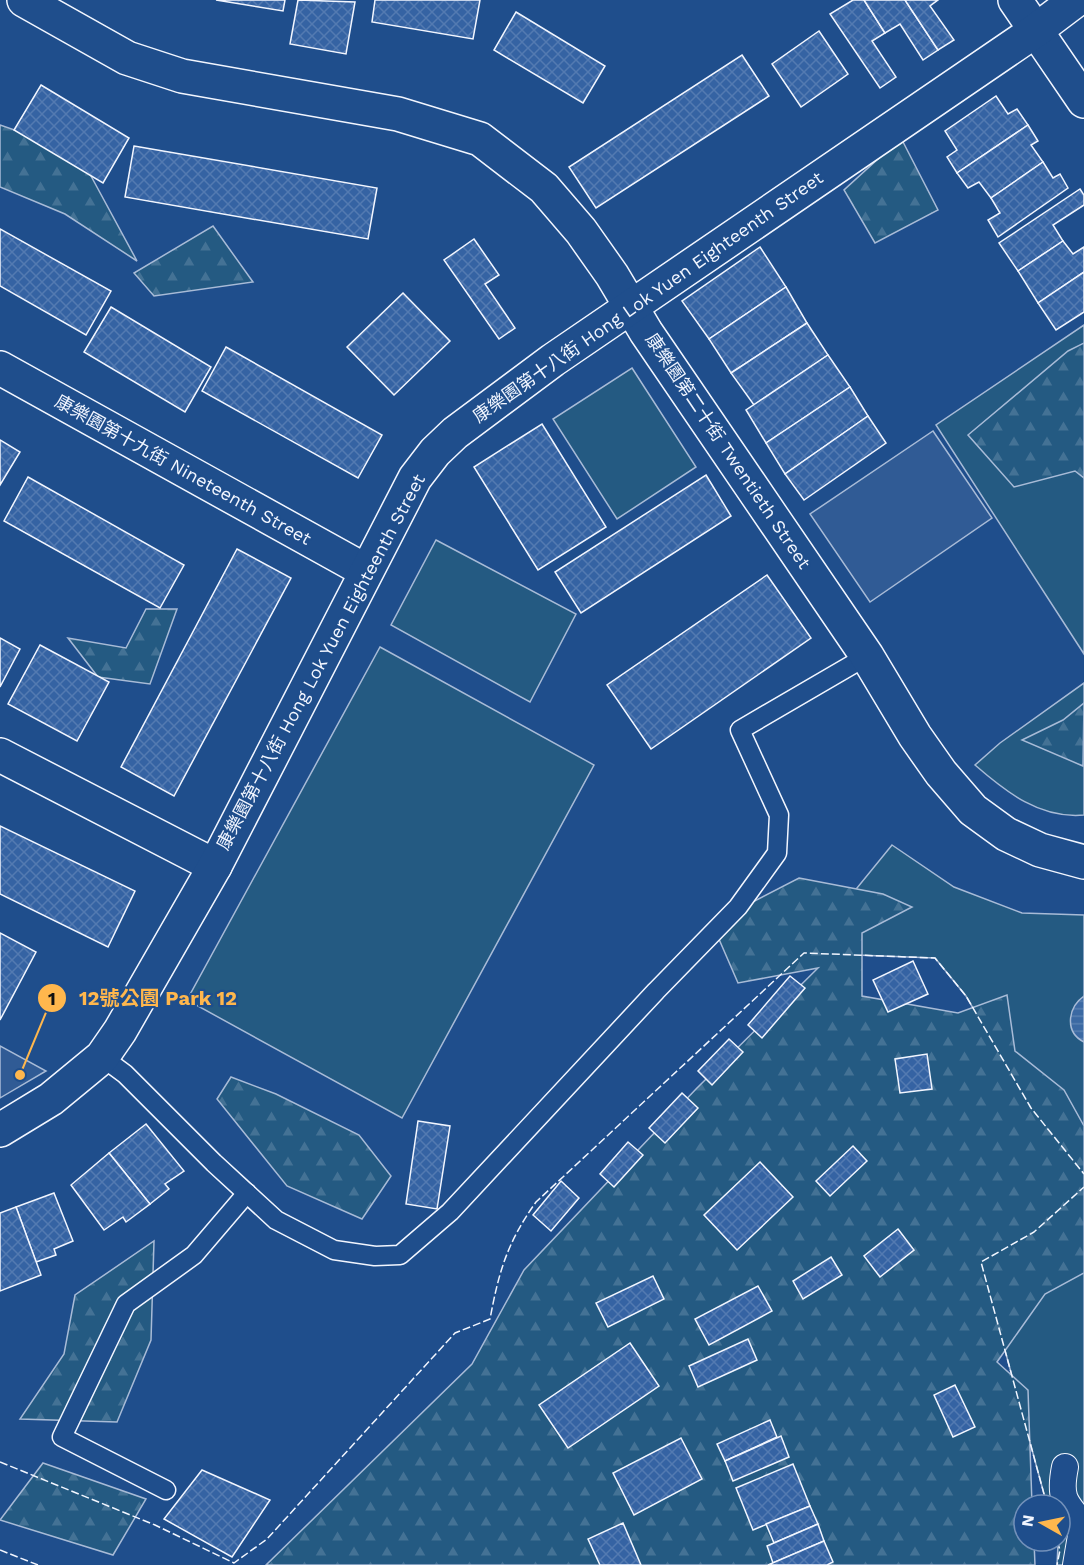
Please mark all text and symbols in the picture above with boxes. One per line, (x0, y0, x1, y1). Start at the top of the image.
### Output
street label: 康樂園第十八街 Hong Lok Yuen Eighteenth Street (469, 167, 827, 426)
street label: 康樂園第二十街 Twentieth Street (642, 329, 816, 573)
street label: 康樂園第十九街 Nineteenth Street (51, 390, 315, 549)
street label: 康樂園第十八街 Hong Lok Yuen Eighteenth Street (212, 470, 429, 853)
callout: 12號公園 Park 12 (37, 979, 249, 1017)
text: 12號公園 Park 12 (79, 986, 237, 1010)
text: 1 (48, 988, 56, 1009)
north arrow (1012, 1493, 1072, 1553)
text: N (1017, 1513, 1038, 1528)

